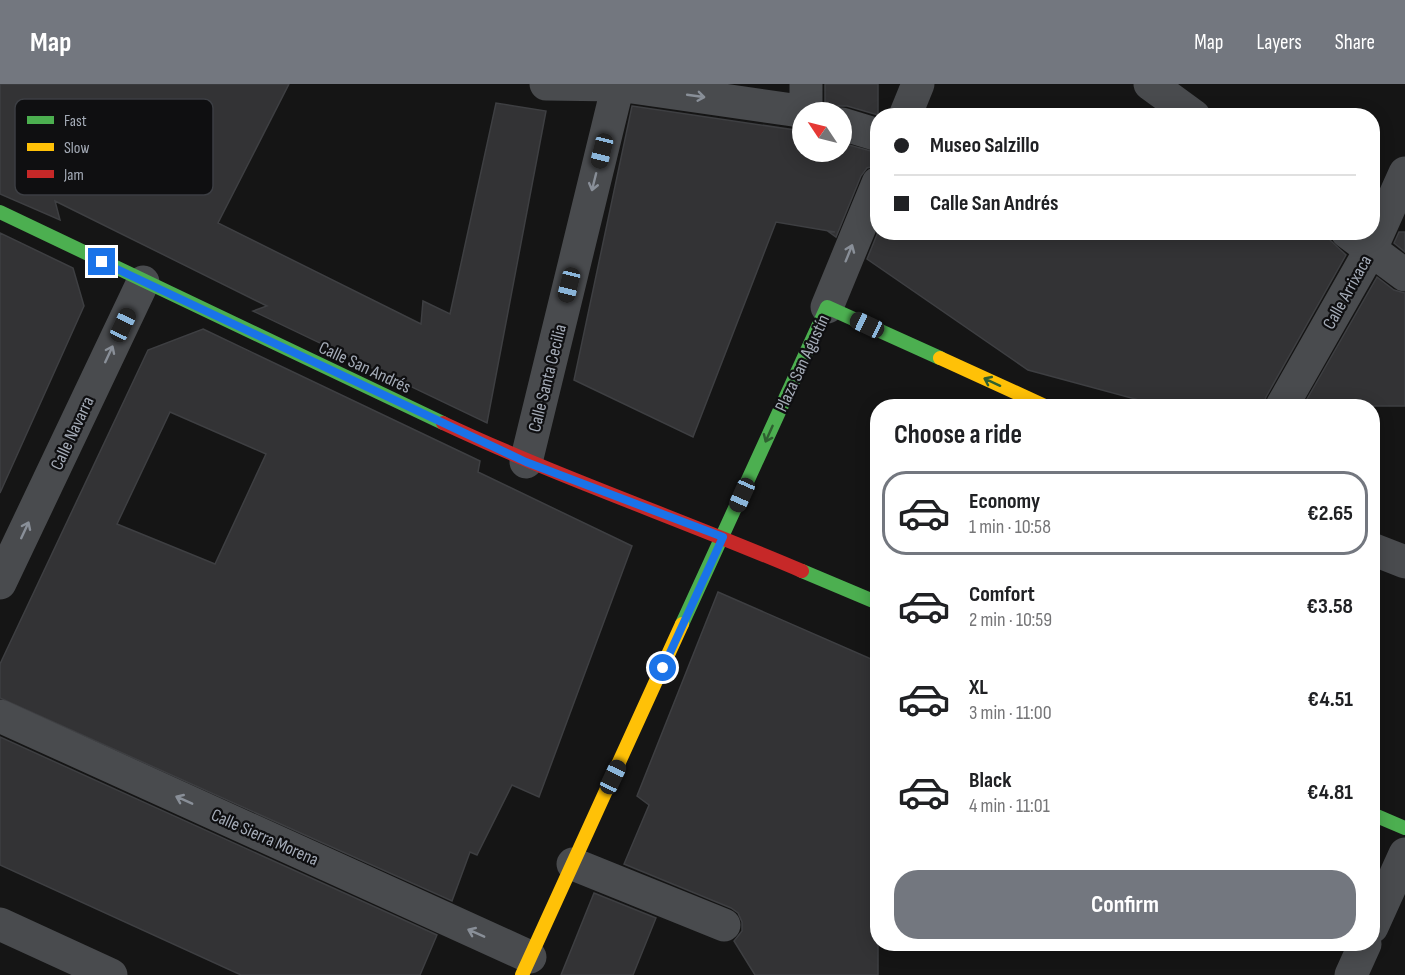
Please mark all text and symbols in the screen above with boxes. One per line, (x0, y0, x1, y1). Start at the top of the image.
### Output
text: Map (30, 26, 71, 59)
text: Map (1194, 30, 1223, 55)
text: Layers (1256, 30, 1302, 55)
text: Share (1335, 30, 1375, 55)
one-way arrow (686, 91, 706, 102)
legend (15, 99, 213, 195)
north arrow (792, 102, 852, 162)
map controls (792, 102, 852, 162)
text: Fast (64, 112, 87, 131)
car (589, 131, 615, 171)
text: Museo Salzillo (930, 132, 1039, 159)
text: Slow (64, 139, 89, 158)
text: Jam (63, 166, 84, 185)
one-way arrow (588, 172, 599, 192)
text: Calle San Andrés (930, 190, 1059, 217)
one-way arrow (844, 244, 855, 262)
route end (88, 248, 115, 275)
street label: Calle Arrixaca (1319, 252, 1376, 333)
car (556, 265, 582, 305)
car (107, 305, 139, 345)
car (847, 309, 887, 341)
street label: Plaza San Agustín (771, 311, 834, 415)
street label: Calle Santa Cecilia (524, 322, 571, 434)
street label: Calle San Andrés (315, 337, 414, 398)
one-way arrow (104, 346, 116, 364)
one-way arrow (984, 376, 1002, 388)
street label: Calle Navarra (46, 393, 99, 473)
text: Choose a ride (894, 419, 1022, 451)
one-way arrow (763, 424, 775, 442)
car (726, 475, 758, 515)
icon: car (897, 486, 951, 540)
text: Economy (969, 488, 1040, 515)
text: €2.65 (1307, 500, 1353, 527)
text: 1 min · 10:58 (969, 515, 1051, 539)
one-way arrow (20, 522, 32, 540)
icon: car (897, 579, 951, 633)
text: Comfort (969, 581, 1035, 608)
text: €3.58 (1306, 593, 1353, 620)
text: 2 min · 10:59 (969, 608, 1052, 632)
route start (649, 654, 676, 681)
icon: car (897, 672, 951, 726)
text: XL (969, 674, 988, 701)
text: €4.51 (1308, 686, 1353, 713)
text: 3 min · 11:00 (969, 701, 1052, 725)
car (597, 757, 629, 797)
icon: car (897, 765, 951, 819)
text: Black (969, 767, 1011, 794)
text: €4.81 (1307, 779, 1353, 806)
one-way arrow (176, 794, 194, 806)
text: 4 min · 11:01 (969, 794, 1050, 818)
street label: Calle Sierra Morena (208, 804, 322, 871)
button: Confirm (894, 870, 1356, 939)
one-way arrow (468, 927, 486, 938)

